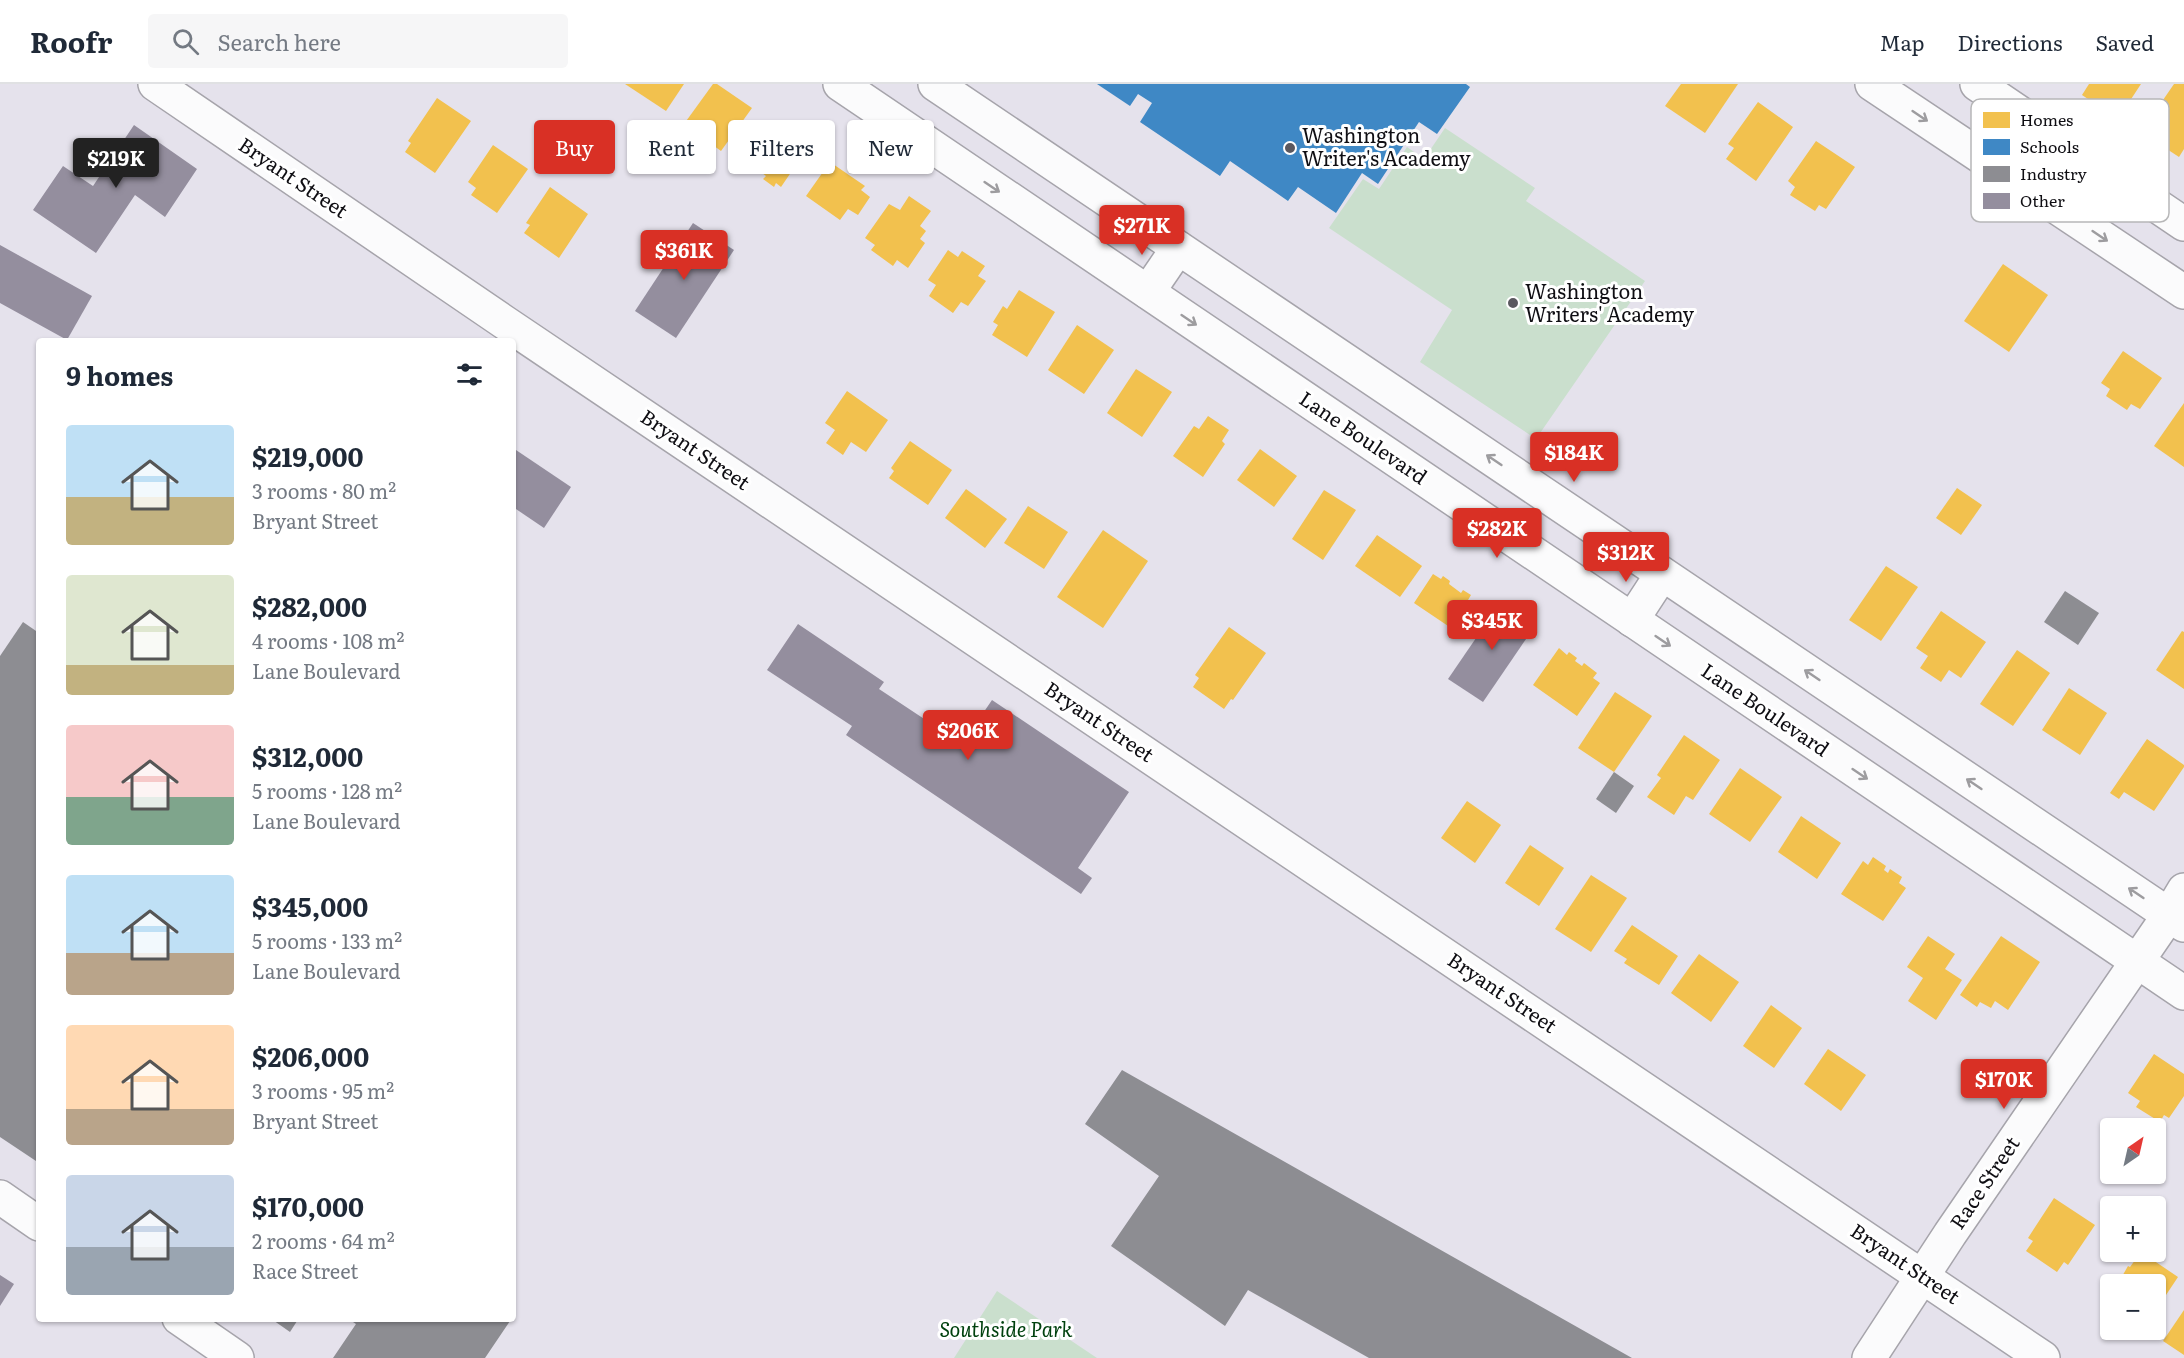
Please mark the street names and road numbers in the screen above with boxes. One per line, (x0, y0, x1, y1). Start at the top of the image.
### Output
street label: Bryant Street (233, 129, 355, 224)
street label: Lane Boulevard (1294, 382, 1434, 490)
street label: Bryant Street (635, 401, 757, 496)
street label: Lane Boulevard (1696, 654, 1836, 762)
street label: Bryant Street (1039, 673, 1161, 768)
street label: Bryant Street (1442, 944, 1564, 1039)
street label: Race Street (1941, 1129, 2026, 1234)
street label: Bryant Street (1845, 1215, 1967, 1310)

